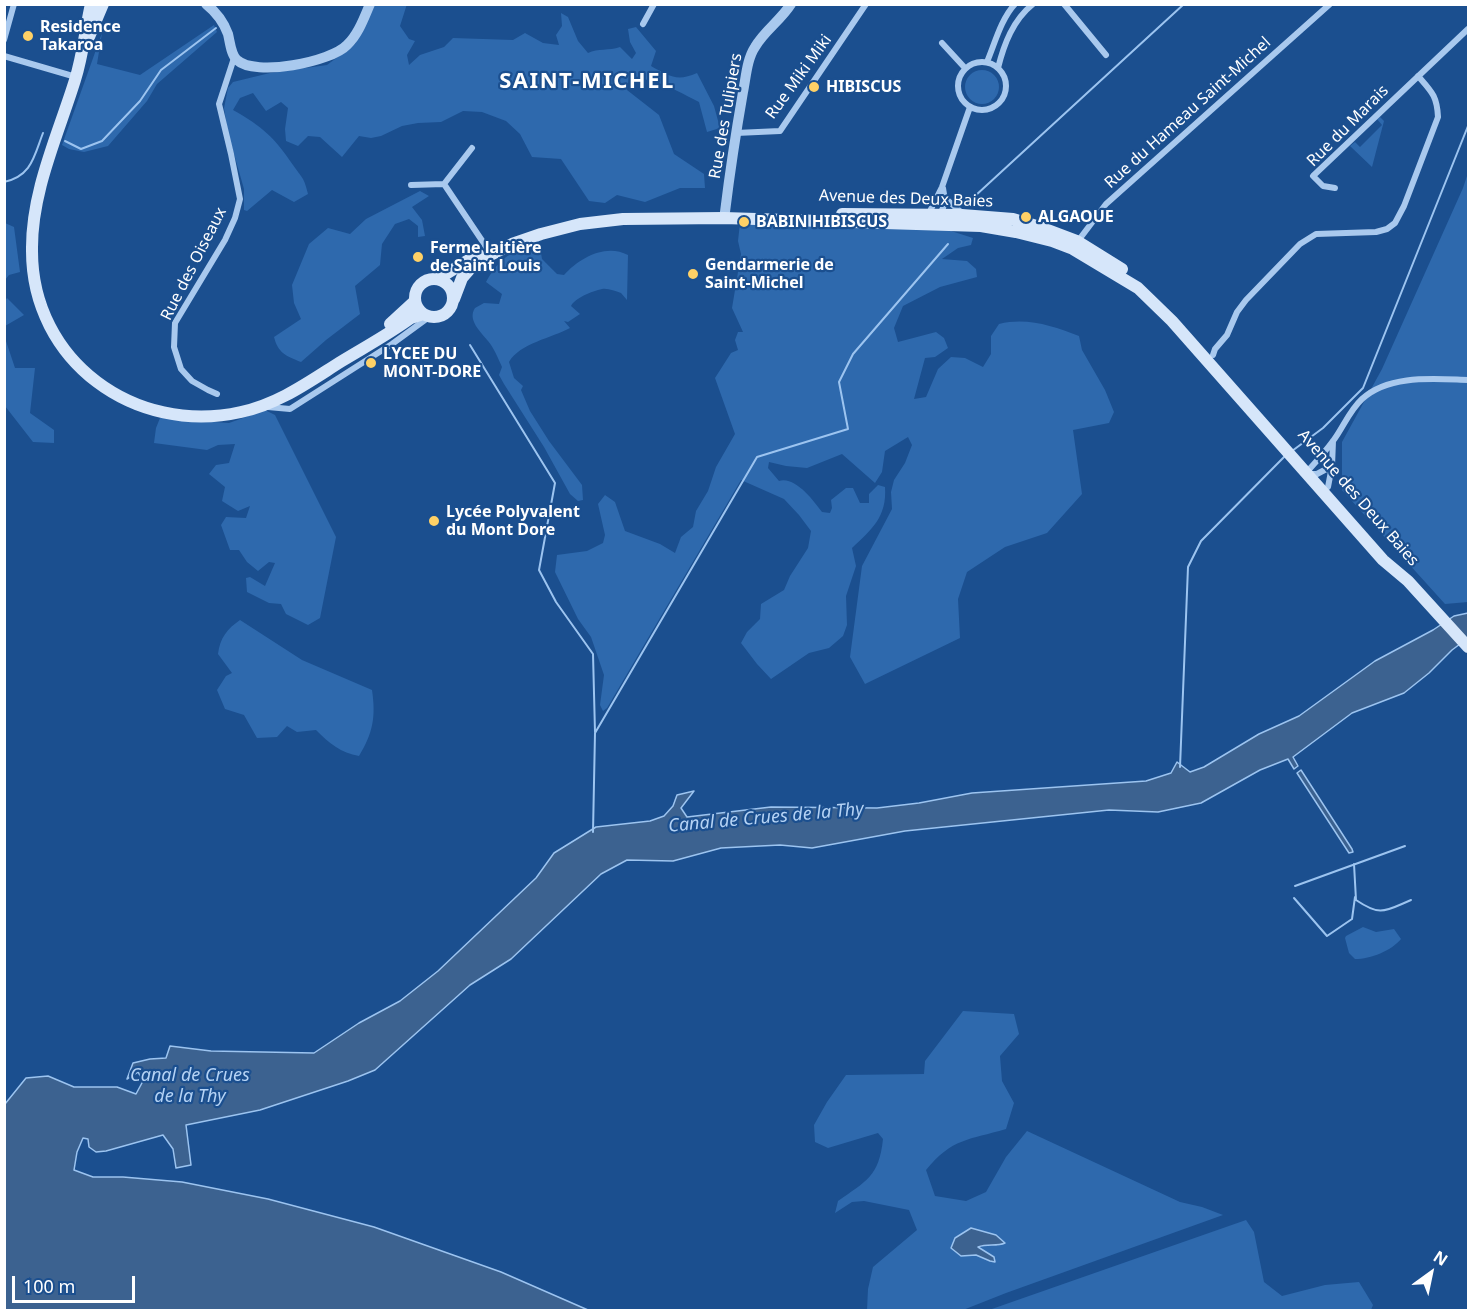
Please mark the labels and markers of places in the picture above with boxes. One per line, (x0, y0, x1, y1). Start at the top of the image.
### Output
place label: Residence Takaroa (40, 17, 121, 55)
marker: Residence Takaroa (21, 29, 35, 43)
place label: HIBISCUS (826, 77, 901, 97)
marker: HIBISCUS (807, 80, 821, 94)
place label: ALGAOUE (1038, 207, 1114, 227)
marker: ALGAOUE (1019, 210, 1033, 224)
place label: BABIN HIBISCUS (756, 212, 887, 232)
marker: BABIN HIBISCUS (737, 215, 751, 229)
place label: Ferme laitière de Saint Louis (430, 238, 542, 276)
marker: Ferme laitière de Saint Louis (411, 250, 425, 264)
place label: Gendarmerie de Saint-Michel (705, 255, 834, 293)
marker: Gendarmerie de Saint-Michel (686, 267, 700, 281)
place label: LYCEE DU MONT-DORE (383, 344, 481, 382)
marker: LYCEE DU MONT-DORE (364, 356, 378, 370)
place label: Lycée Polyvalent du Mont Dore (446, 502, 580, 540)
marker: Lycée Polyvalent du Mont Dore (427, 514, 441, 528)

